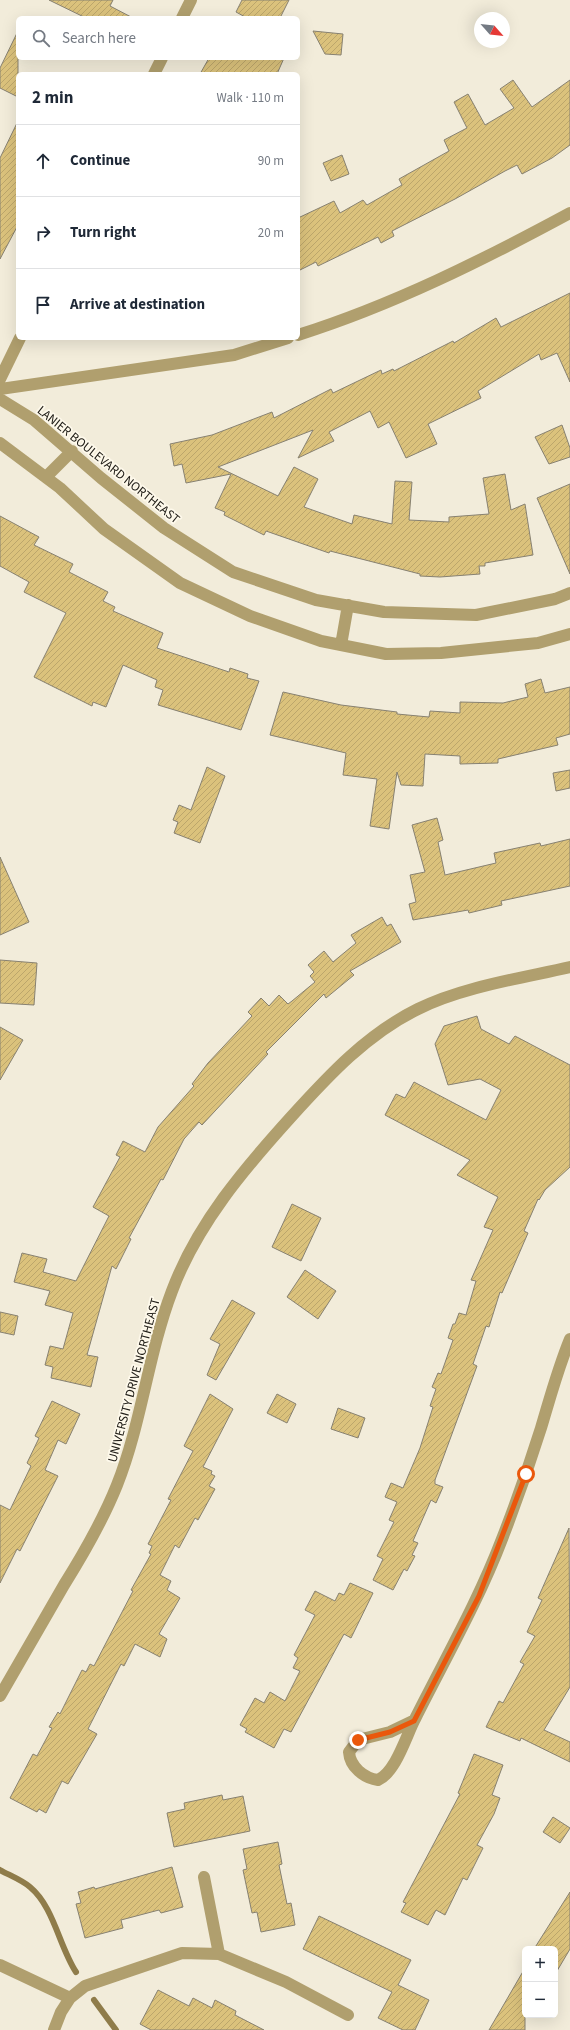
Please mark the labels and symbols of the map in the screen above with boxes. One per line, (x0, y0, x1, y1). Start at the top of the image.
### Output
north arrow (474, 12, 510, 48)
street label: LANIER BOULEVARD NORTHEAST (33, 402, 184, 528)
street label: UNIVERSITY DRIVE NORTHEAST (103, 1296, 165, 1464)
route start (517, 1465, 535, 1483)
route end (349, 1731, 367, 1749)

